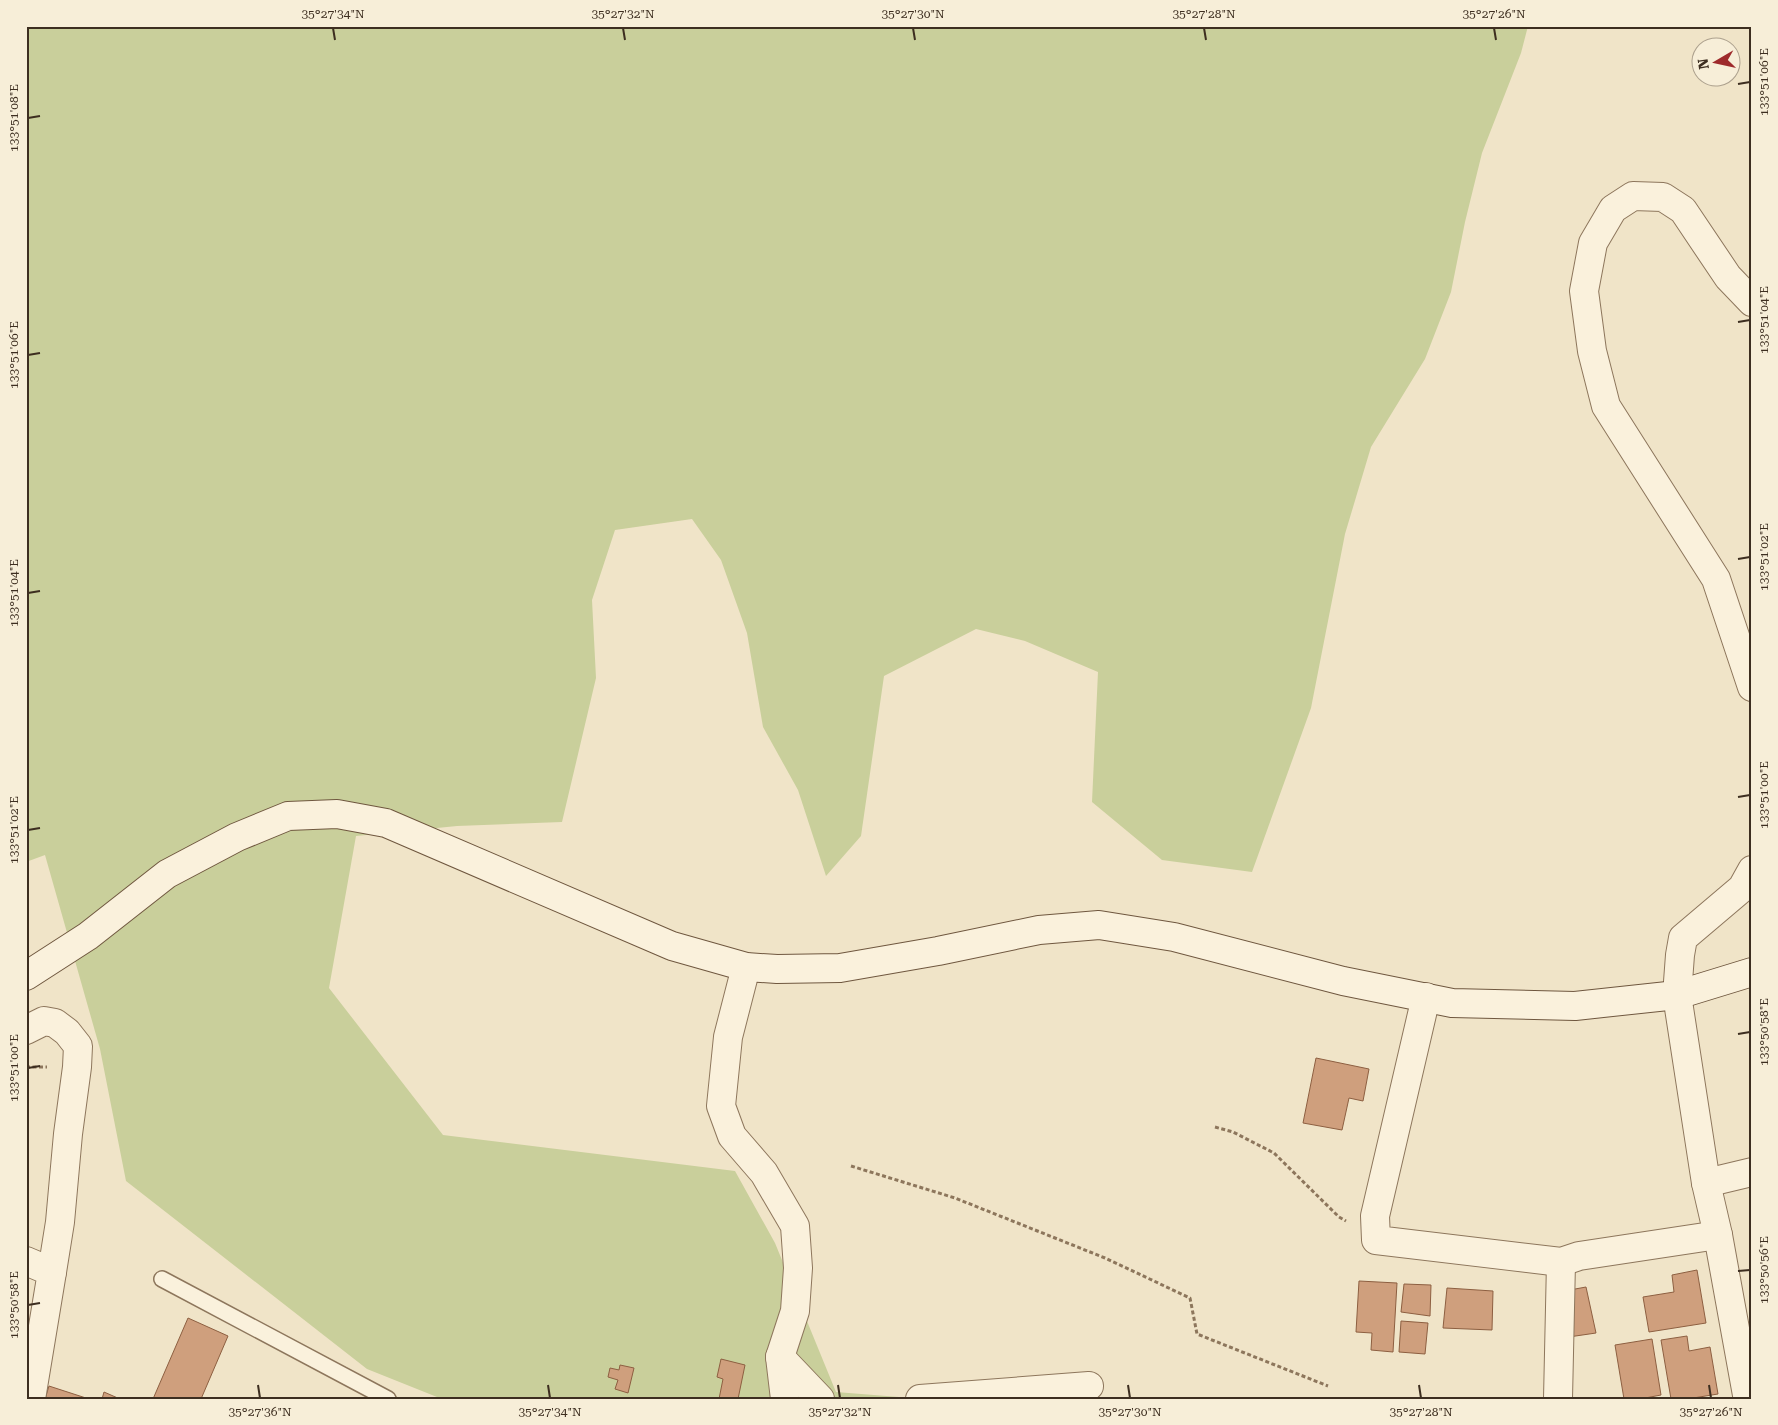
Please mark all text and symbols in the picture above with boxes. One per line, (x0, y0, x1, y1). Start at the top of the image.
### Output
text: 35°27'34"N (301, 7, 365, 21)
text: 35°27'32"N (591, 7, 655, 21)
text: 35°27'30"N (881, 7, 945, 21)
text: 35°27'28"N (1172, 7, 1236, 21)
text: 35°27'26"N (1462, 7, 1526, 21)
north arrow (1690, 38, 1740, 88)
text: 133°51'06"E (1757, 48, 1771, 116)
text: N (1694, 57, 1712, 71)
text: 133°51'08"E (7, 84, 21, 152)
text: 133°51'04"E (1757, 286, 1771, 354)
text: 133°51'06"E (7, 321, 21, 389)
text: 133°51'02"E (1757, 523, 1771, 591)
text: 133°51'04"E (7, 559, 21, 627)
text: 133°51'00"E (1757, 761, 1771, 829)
text: 133°51'02"E (7, 796, 21, 864)
text: 133°50'58"E (1757, 998, 1771, 1066)
text: 133°51'00"E (7, 1034, 21, 1102)
text: 133°50'56"E (1757, 1236, 1771, 1304)
text: 133°50'58"E (7, 1271, 21, 1339)
text: 35°27'36"N (228, 1405, 292, 1419)
text: 35°27'34"N (518, 1405, 582, 1419)
text: 35°27'32"N (808, 1405, 872, 1419)
text: 35°27'30"N (1098, 1405, 1162, 1419)
text: 35°27'28"N (1389, 1405, 1453, 1419)
text: 35°27'26"N (1679, 1405, 1743, 1419)

